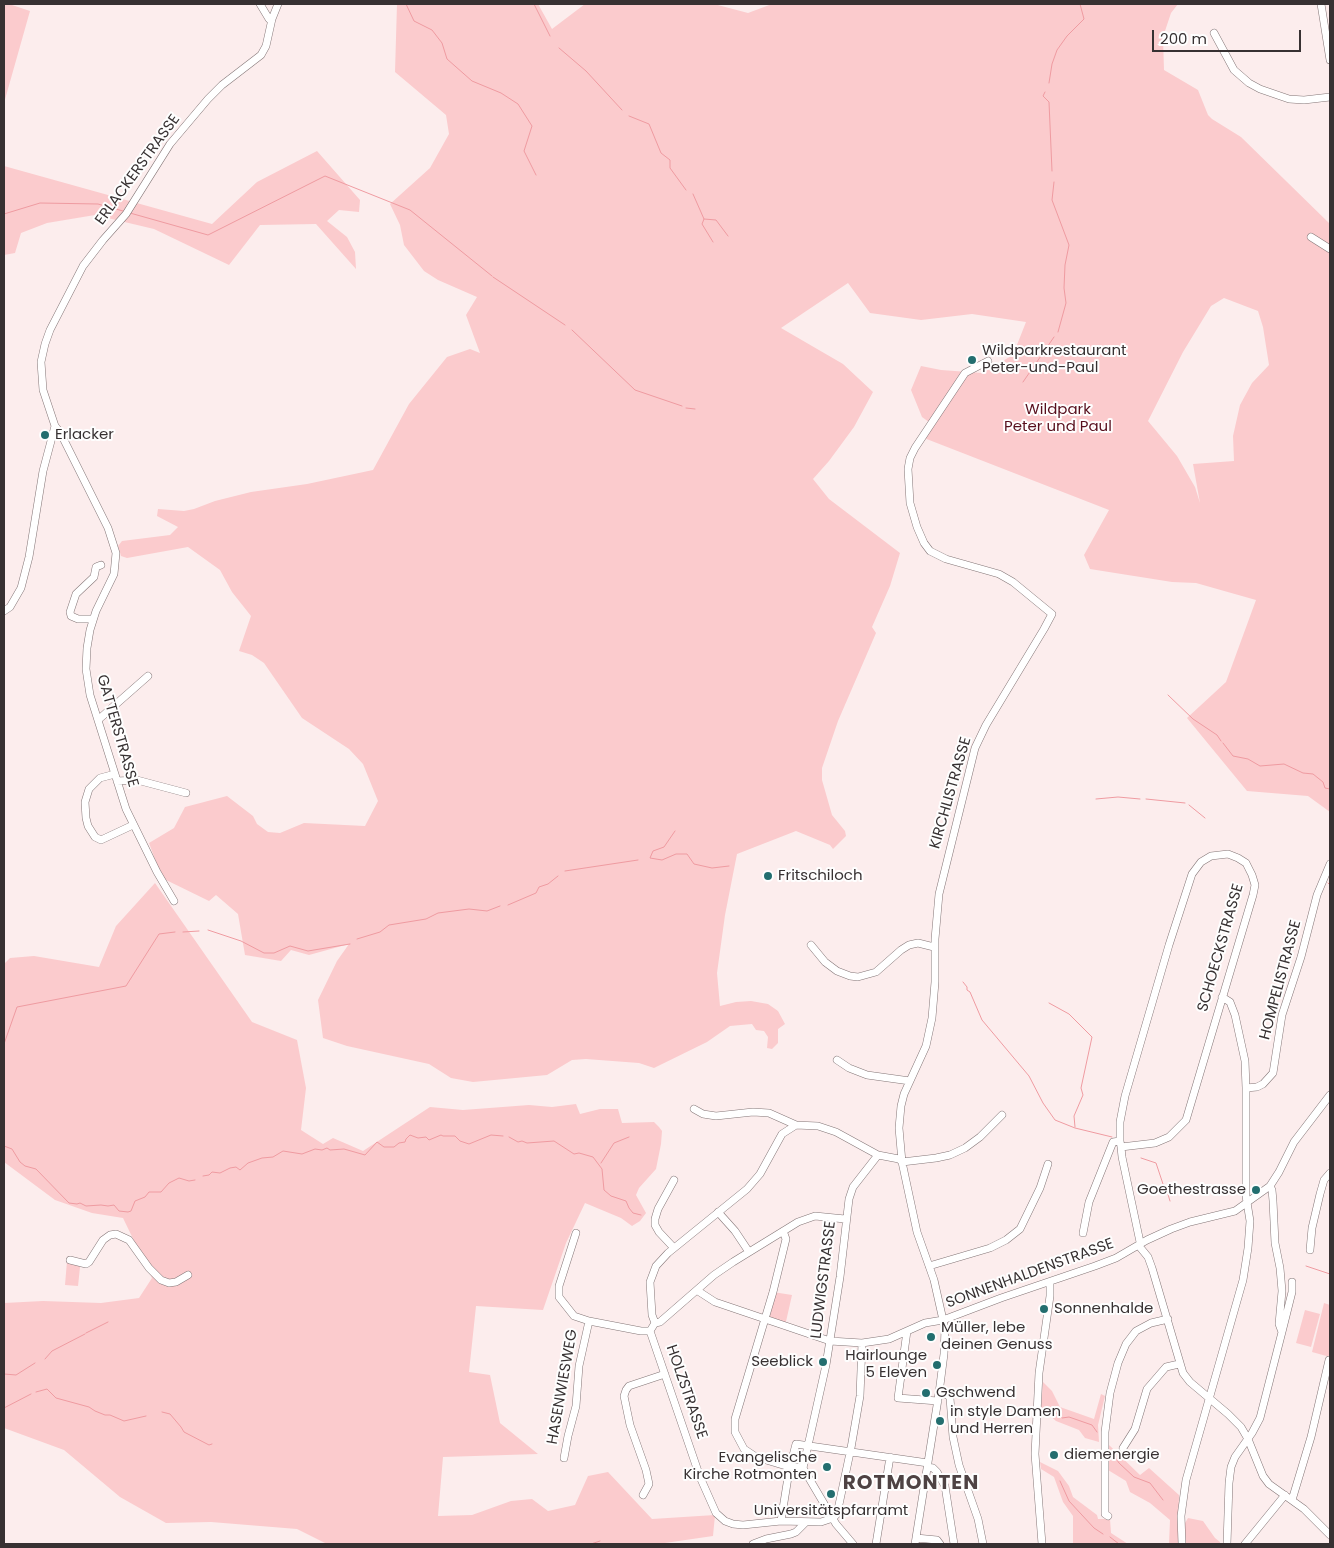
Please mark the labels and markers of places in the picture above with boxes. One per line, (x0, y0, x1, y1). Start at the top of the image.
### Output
place label: Wildparkrestaurant Peter-und-Paul (982, 342, 1126, 377)
marker: Wildparkrestaurant Peter-und-Paul (966, 354, 978, 366)
place label: Erlacker (55, 426, 114, 444)
marker: Erlacker (39, 429, 51, 441)
place label: Fritschiloch (778, 867, 863, 885)
marker: Fritschiloch (762, 870, 774, 882)
place label: Goethestrasse (1137, 1181, 1246, 1199)
marker: Goethestrasse (1250, 1184, 1262, 1196)
place label: Sonnenhalde (1054, 1300, 1153, 1318)
marker: Sonnenhalde (1038, 1303, 1050, 1315)
place label: Müller, lebe deinen Genuss (941, 1319, 1052, 1354)
marker: Müller, lebe deinen Genuss (925, 1331, 937, 1343)
place label: Hairlounge 5 Eleven (845, 1347, 927, 1382)
place label: Seeblick (751, 1353, 813, 1371)
marker: Seeblick (817, 1356, 829, 1368)
marker: Hairlounge 5 Eleven (931, 1359, 943, 1371)
place label: Gschwend (936, 1384, 1016, 1402)
marker: Gschwend (920, 1387, 932, 1399)
place label: in style Damen und Herren (950, 1403, 1061, 1438)
marker: in style Damen und Herren (934, 1415, 946, 1427)
place label: diemenergie (1064, 1446, 1160, 1464)
place label: Evangelische Kirche Rotmonten (684, 1449, 817, 1484)
marker: diemenergie (1048, 1449, 1060, 1461)
marker: Evangelische Kirche Rotmonten (821, 1461, 833, 1473)
marker: Universitätspfarramt (825, 1488, 837, 1500)
place label: Universitätspfarramt (754, 1502, 908, 1520)

